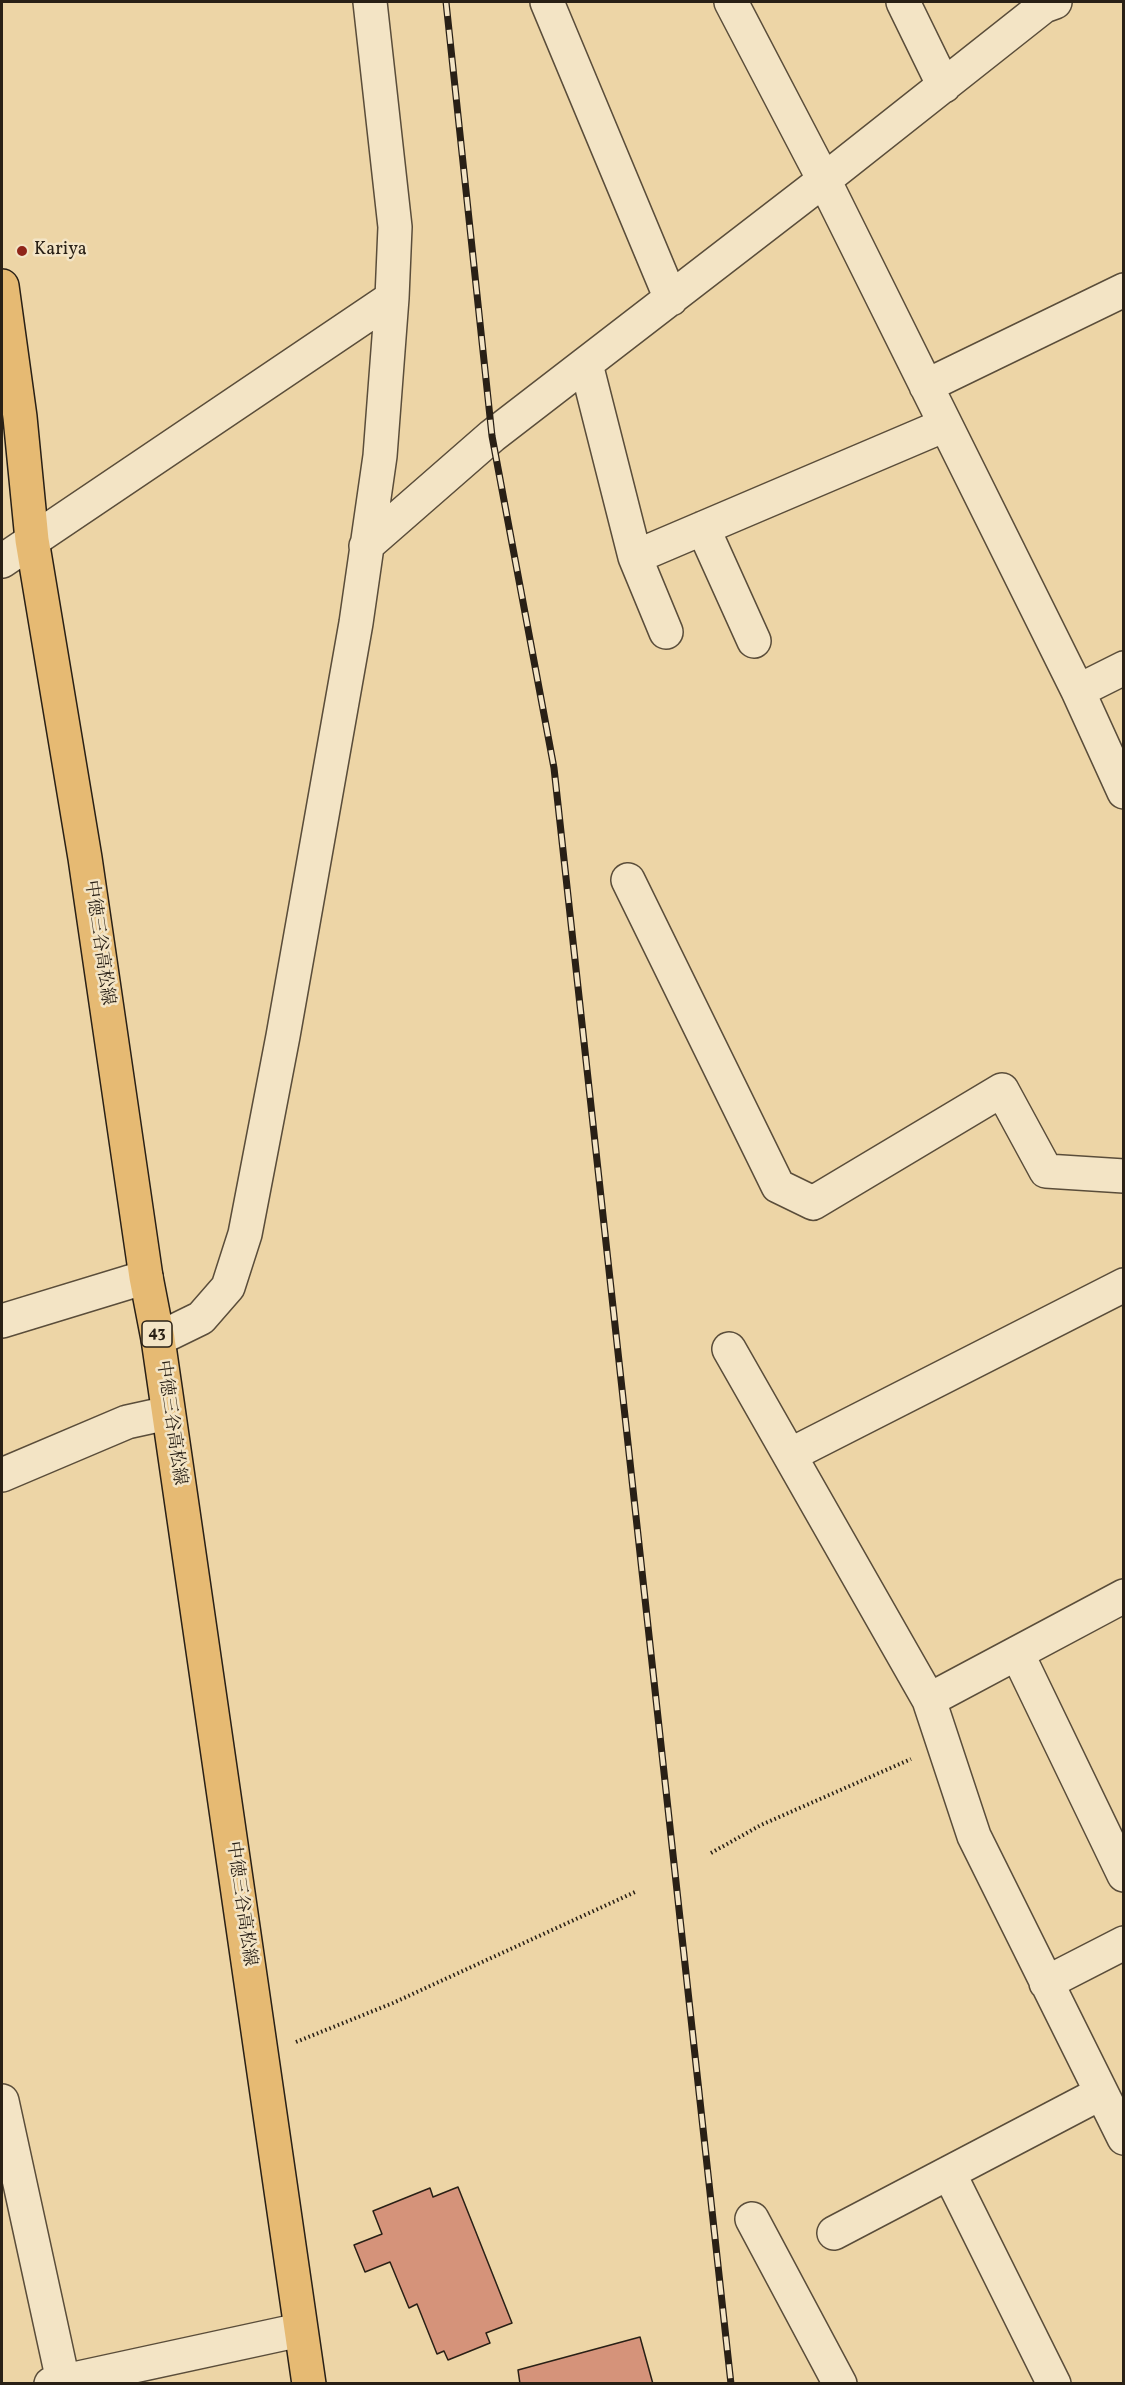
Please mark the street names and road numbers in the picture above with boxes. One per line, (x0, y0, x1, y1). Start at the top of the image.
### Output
street label: 中徳三谷高松線 (79, 879, 117, 1007)
road number: 43 (142, 1321, 172, 1347)
street label: 中徳三谷高松線 (151, 1359, 189, 1487)
street label: 中徳三谷高松線 (221, 1840, 259, 1968)

